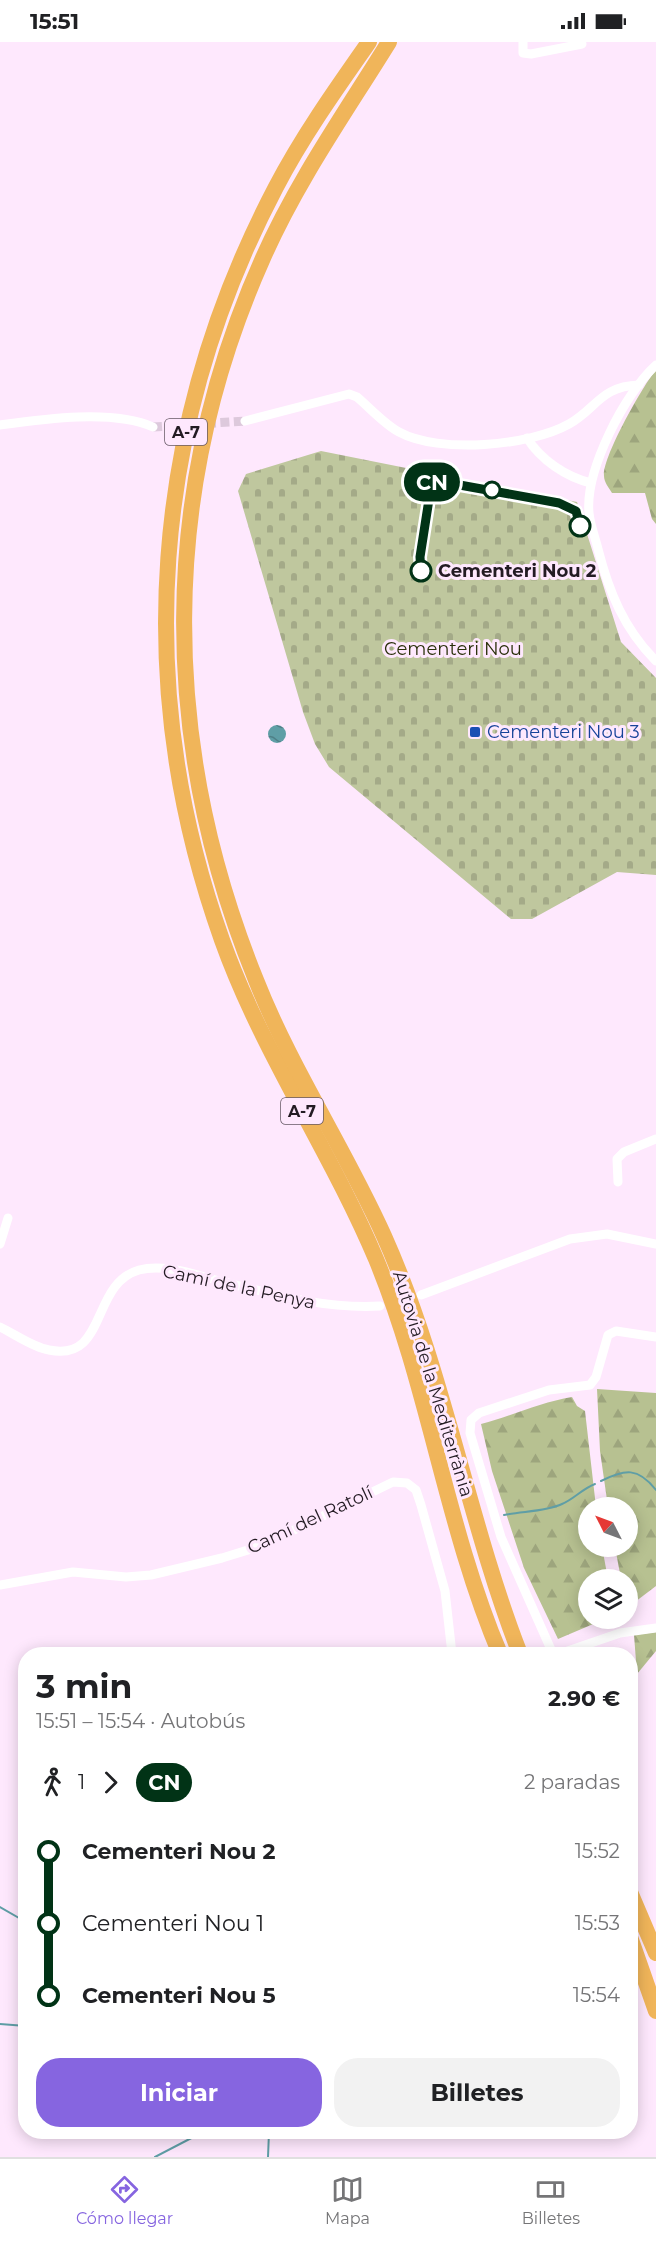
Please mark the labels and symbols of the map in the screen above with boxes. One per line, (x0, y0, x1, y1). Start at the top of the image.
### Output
road number: A-7 (165, 419, 207, 445)
line badge: CN (405, 462, 459, 502)
unlabelled marker (483, 481, 501, 499)
unlabelled marker (569, 515, 591, 537)
marker: Cementeri Nou 2 (410, 560, 432, 582)
place label: Cementeri Nou 2 (438, 560, 597, 582)
park label: Cementeri Nou (384, 638, 522, 660)
place label: Cementeri Nou 3 (487, 721, 640, 743)
marker: Cementeri Nou 3 (468, 725, 482, 739)
road number: A-7 (281, 1098, 323, 1124)
street label: Camí de la Penya (161, 1260, 317, 1314)
street label: Autovia de la Mediterrània (388, 1268, 478, 1500)
street label: Camí del Ratolí (244, 1481, 377, 1559)
north arrow (578, 1497, 638, 1557)

